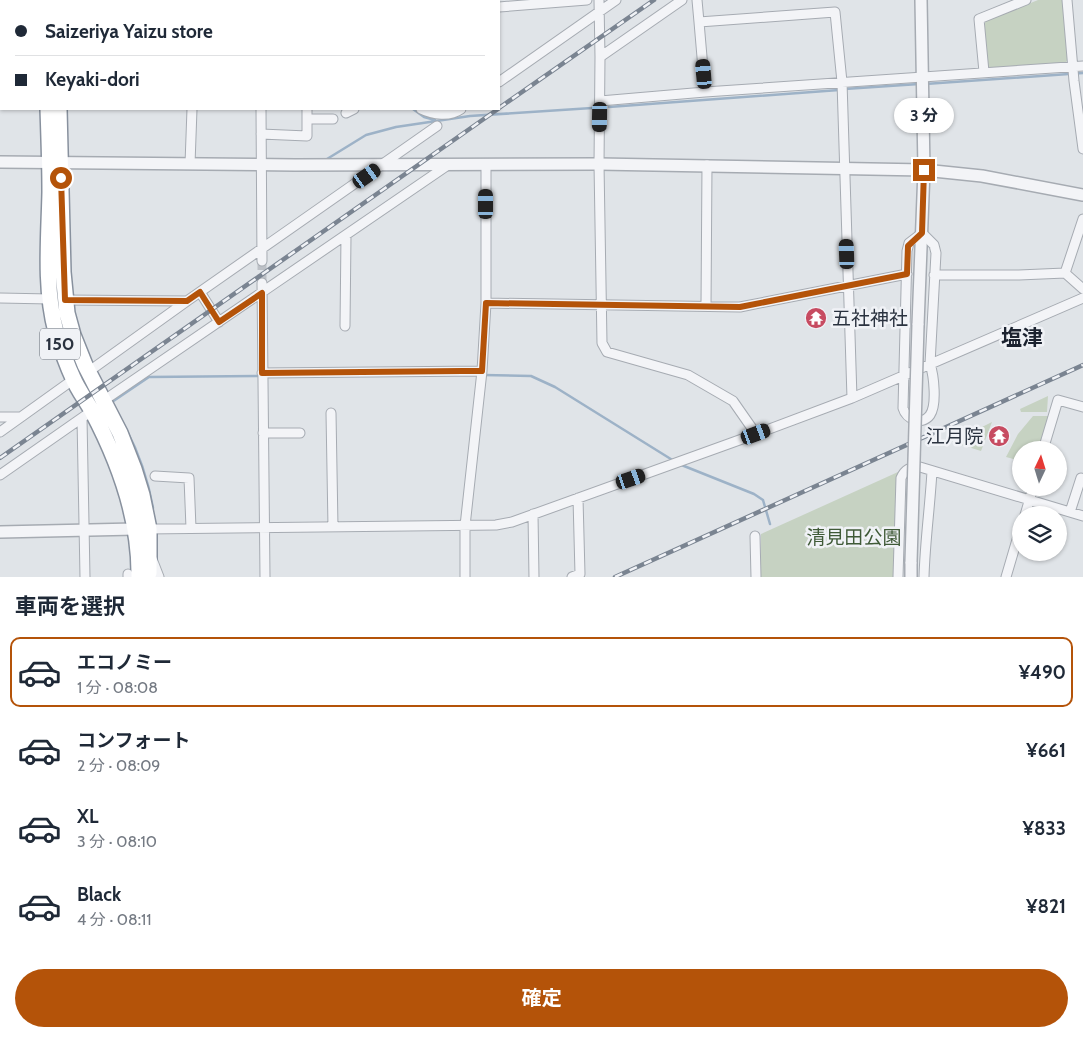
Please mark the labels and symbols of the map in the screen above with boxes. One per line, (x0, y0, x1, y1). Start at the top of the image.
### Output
car (695, 58, 712, 90)
callout: 3 分 (894, 98, 954, 132)
car (592, 102, 607, 132)
route end (913, 159, 935, 181)
car (350, 161, 383, 191)
route start (50, 167, 72, 189)
car (478, 189, 493, 219)
car (838, 239, 855, 269)
temple icon: 五社神社 (804, 306, 828, 330)
place label: 五社神社 (832, 307, 908, 330)
district label: 塩津 (1001, 325, 1043, 350)
road number: 150 (40, 328, 80, 359)
car (739, 422, 772, 446)
temple icon: 江月院 (987, 424, 1011, 448)
place label: 江月院 (926, 425, 983, 448)
north arrow (1012, 441, 1068, 496)
car (614, 467, 647, 491)
park label: 清見田公園 (806, 526, 902, 549)

